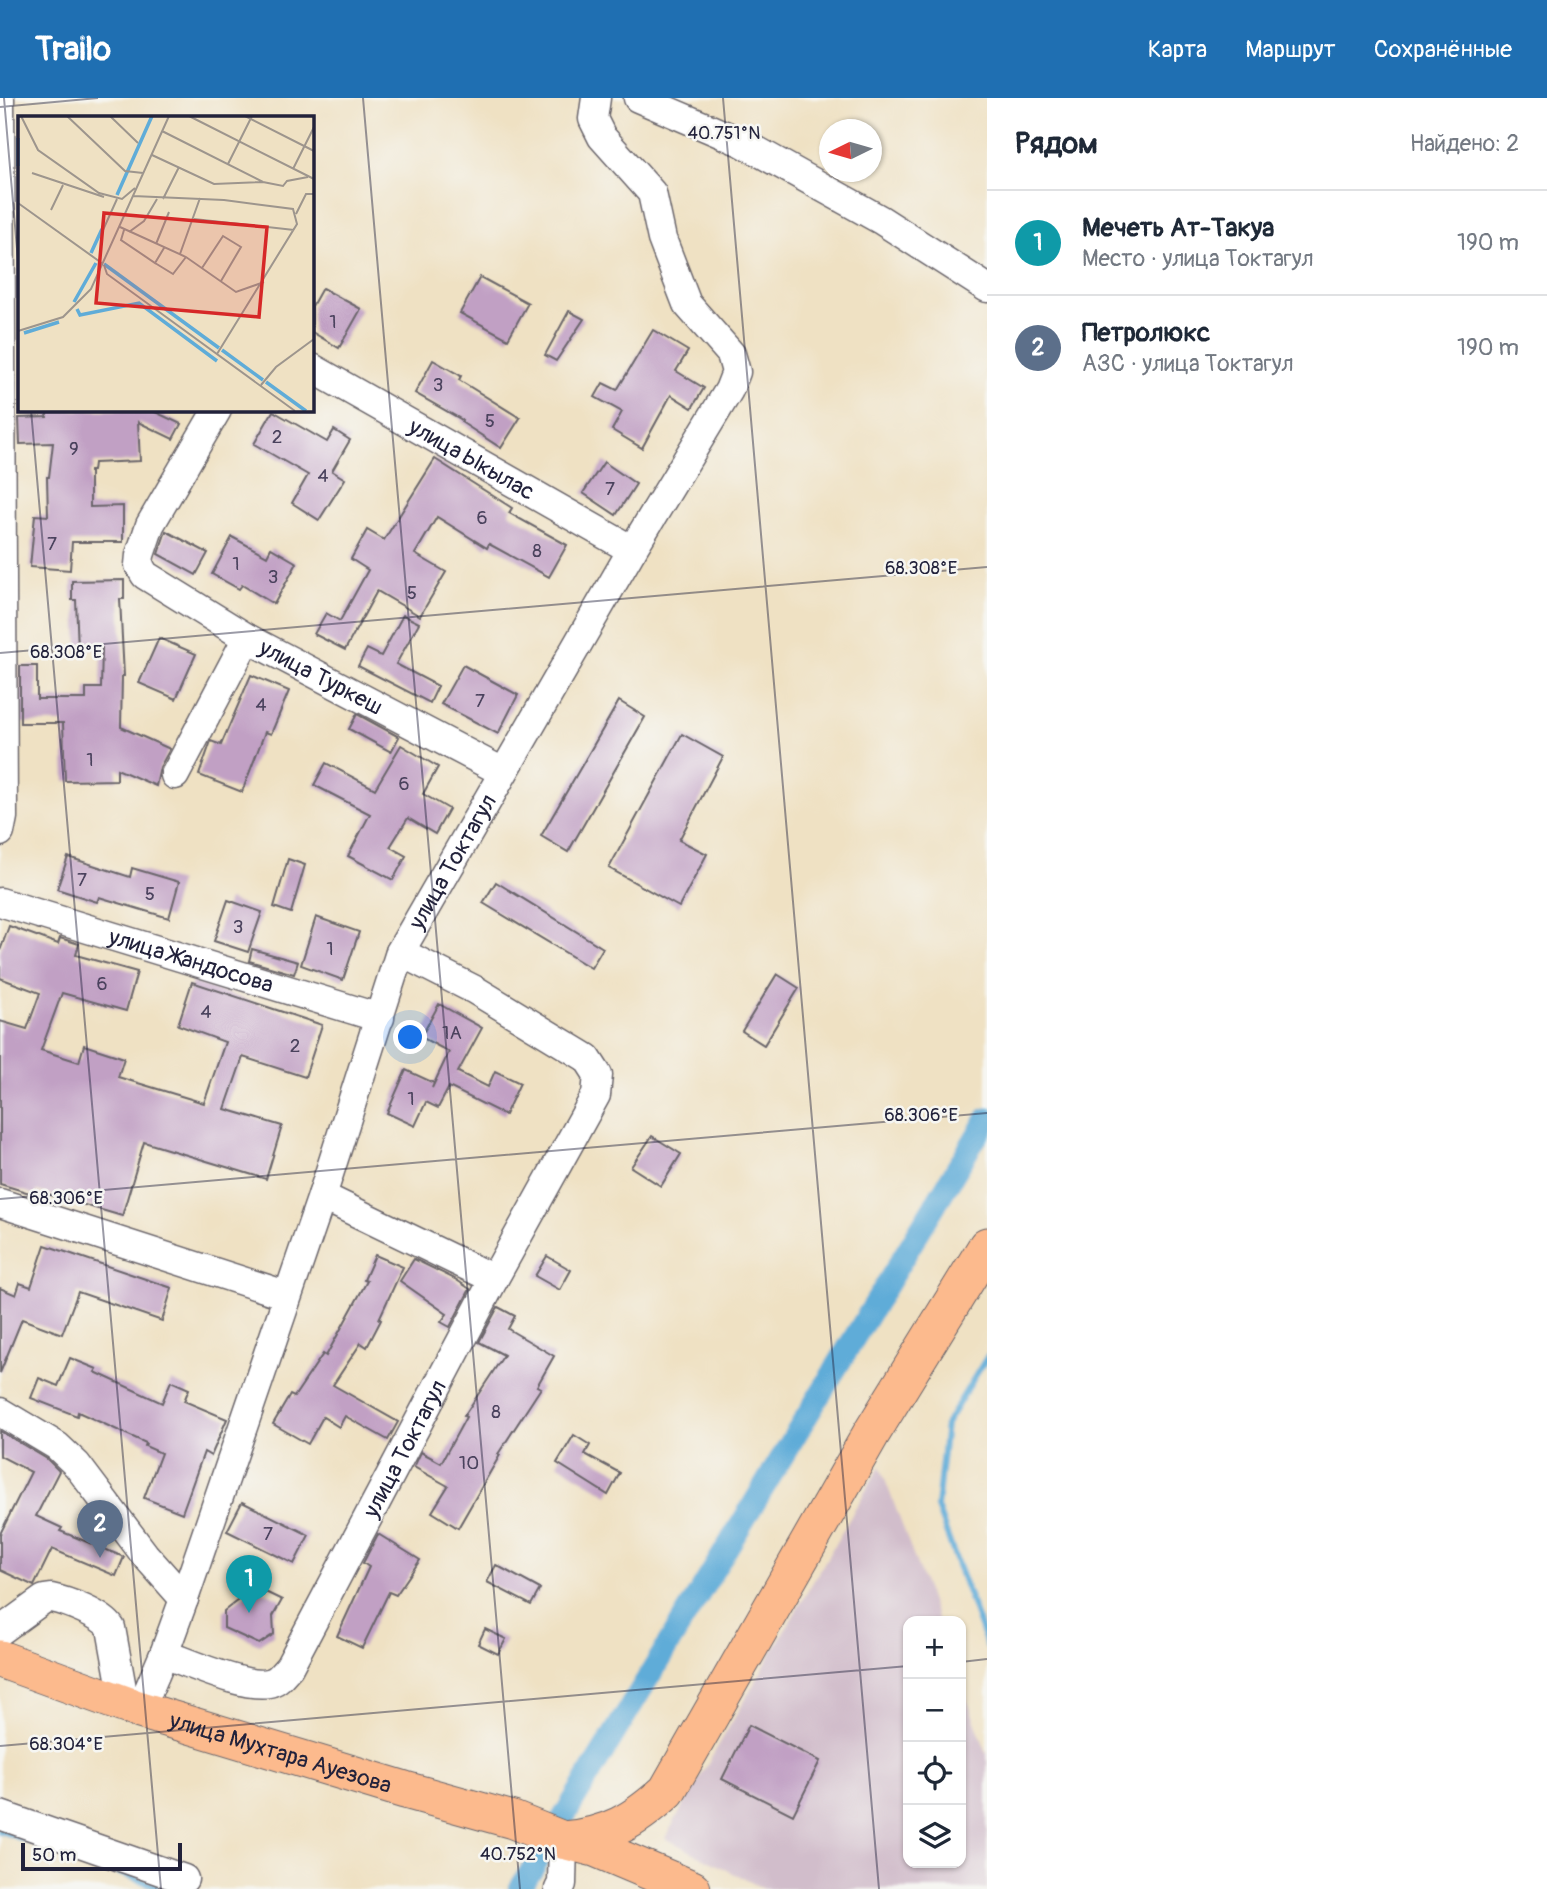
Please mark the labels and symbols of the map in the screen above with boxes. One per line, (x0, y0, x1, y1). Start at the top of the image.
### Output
inset map (18, 116, 313, 411)
north arrow (819, 119, 882, 182)
text: 40.751°N (687, 122, 761, 145)
house number: 1 (329, 310, 337, 334)
house number: 3 (433, 373, 443, 397)
house number: 5 (485, 409, 495, 433)
street label: улица Ыкылас (403, 412, 540, 507)
house number: 2 (272, 425, 282, 449)
house number: 9 (69, 437, 79, 461)
house number: 4 (317, 464, 329, 488)
house number: 7 (605, 477, 615, 501)
house number: 6 (476, 506, 488, 530)
house number: 7 (47, 532, 57, 556)
house number: 8 (532, 539, 542, 563)
house number: 1 (232, 552, 240, 576)
text: 68.308°E (885, 557, 957, 580)
house number: 3 (268, 565, 278, 589)
house number: 5 (407, 581, 417, 605)
street label: улица Туркеш (253, 633, 388, 721)
text: 68.308°E (30, 641, 102, 664)
house number: 7 (475, 689, 485, 713)
house number: 4 (255, 693, 267, 717)
house number: 1 (86, 748, 94, 772)
house number: 6 (398, 772, 410, 796)
street label: улица Токтагул (402, 789, 503, 935)
house number: 7 (77, 868, 87, 892)
house number: 5 (145, 882, 155, 906)
house number: 3 (233, 915, 243, 939)
street label: улица Жандосова (104, 922, 277, 1000)
house number: 1 (326, 937, 334, 961)
house number: 6 (96, 972, 108, 996)
house number: 4 (200, 1000, 212, 1024)
your location (393, 1020, 427, 1054)
house number: 1А (442, 1021, 462, 1045)
house number: 2 (290, 1034, 300, 1058)
house number: 1 (407, 1087, 415, 1111)
text: 68.306°E (884, 1104, 958, 1127)
text: 68.306°E (29, 1187, 103, 1210)
street label: улица Токтагул (356, 1375, 453, 1523)
house number: 8 (491, 1400, 501, 1424)
house number: 10 (459, 1451, 479, 1475)
pin: 2 (77, 1500, 123, 1558)
house number: 7 (263, 1522, 273, 1546)
pin: 1 (226, 1555, 272, 1613)
street label: улица Мухтара Ауезова (165, 1705, 395, 1800)
text: 68.304°E (29, 1733, 103, 1756)
scale bar (21, 1840, 182, 1872)
text: 40.752°N (480, 1843, 556, 1866)

